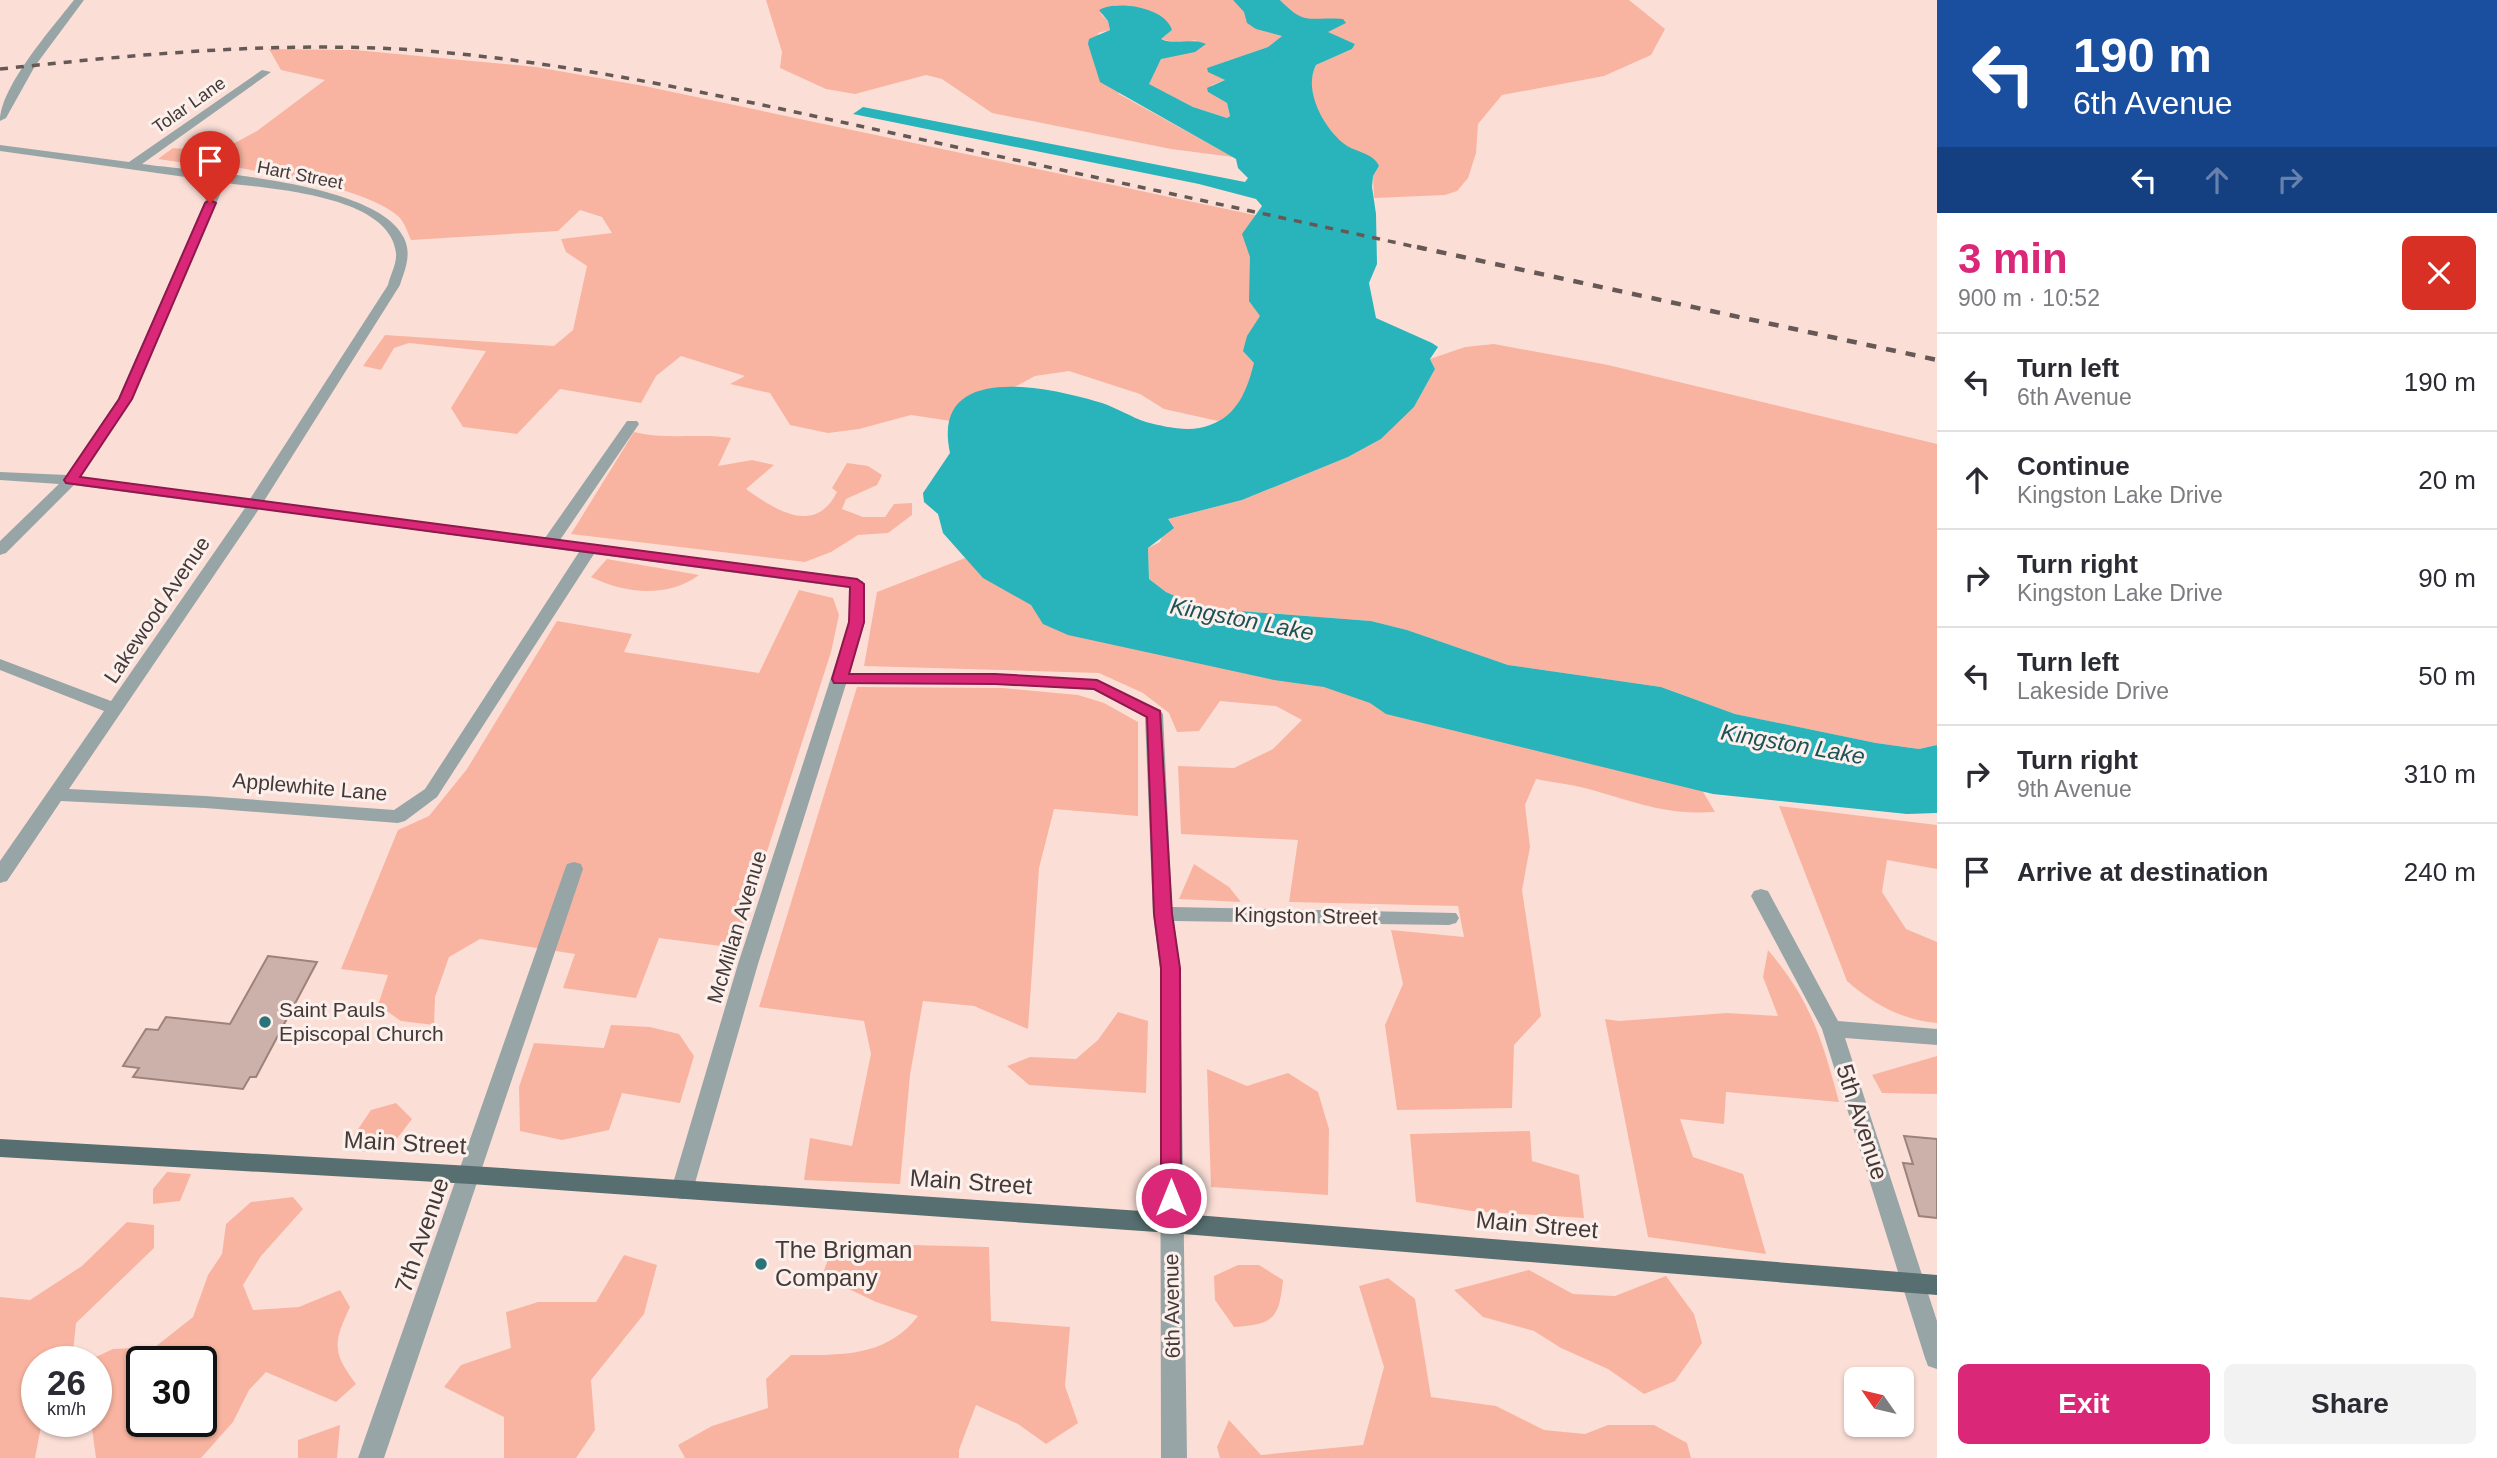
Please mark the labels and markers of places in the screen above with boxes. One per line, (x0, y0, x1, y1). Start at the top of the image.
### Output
pin (180, 131, 240, 203)
place label: Saint Pauls Episcopal Church (279, 998, 444, 1045)
marker: Saint Pauls Episcopal Church (257, 1014, 273, 1030)
place label: The Brigman Company (775, 1236, 912, 1291)
marker: The Brigman Company (753, 1256, 769, 1272)

